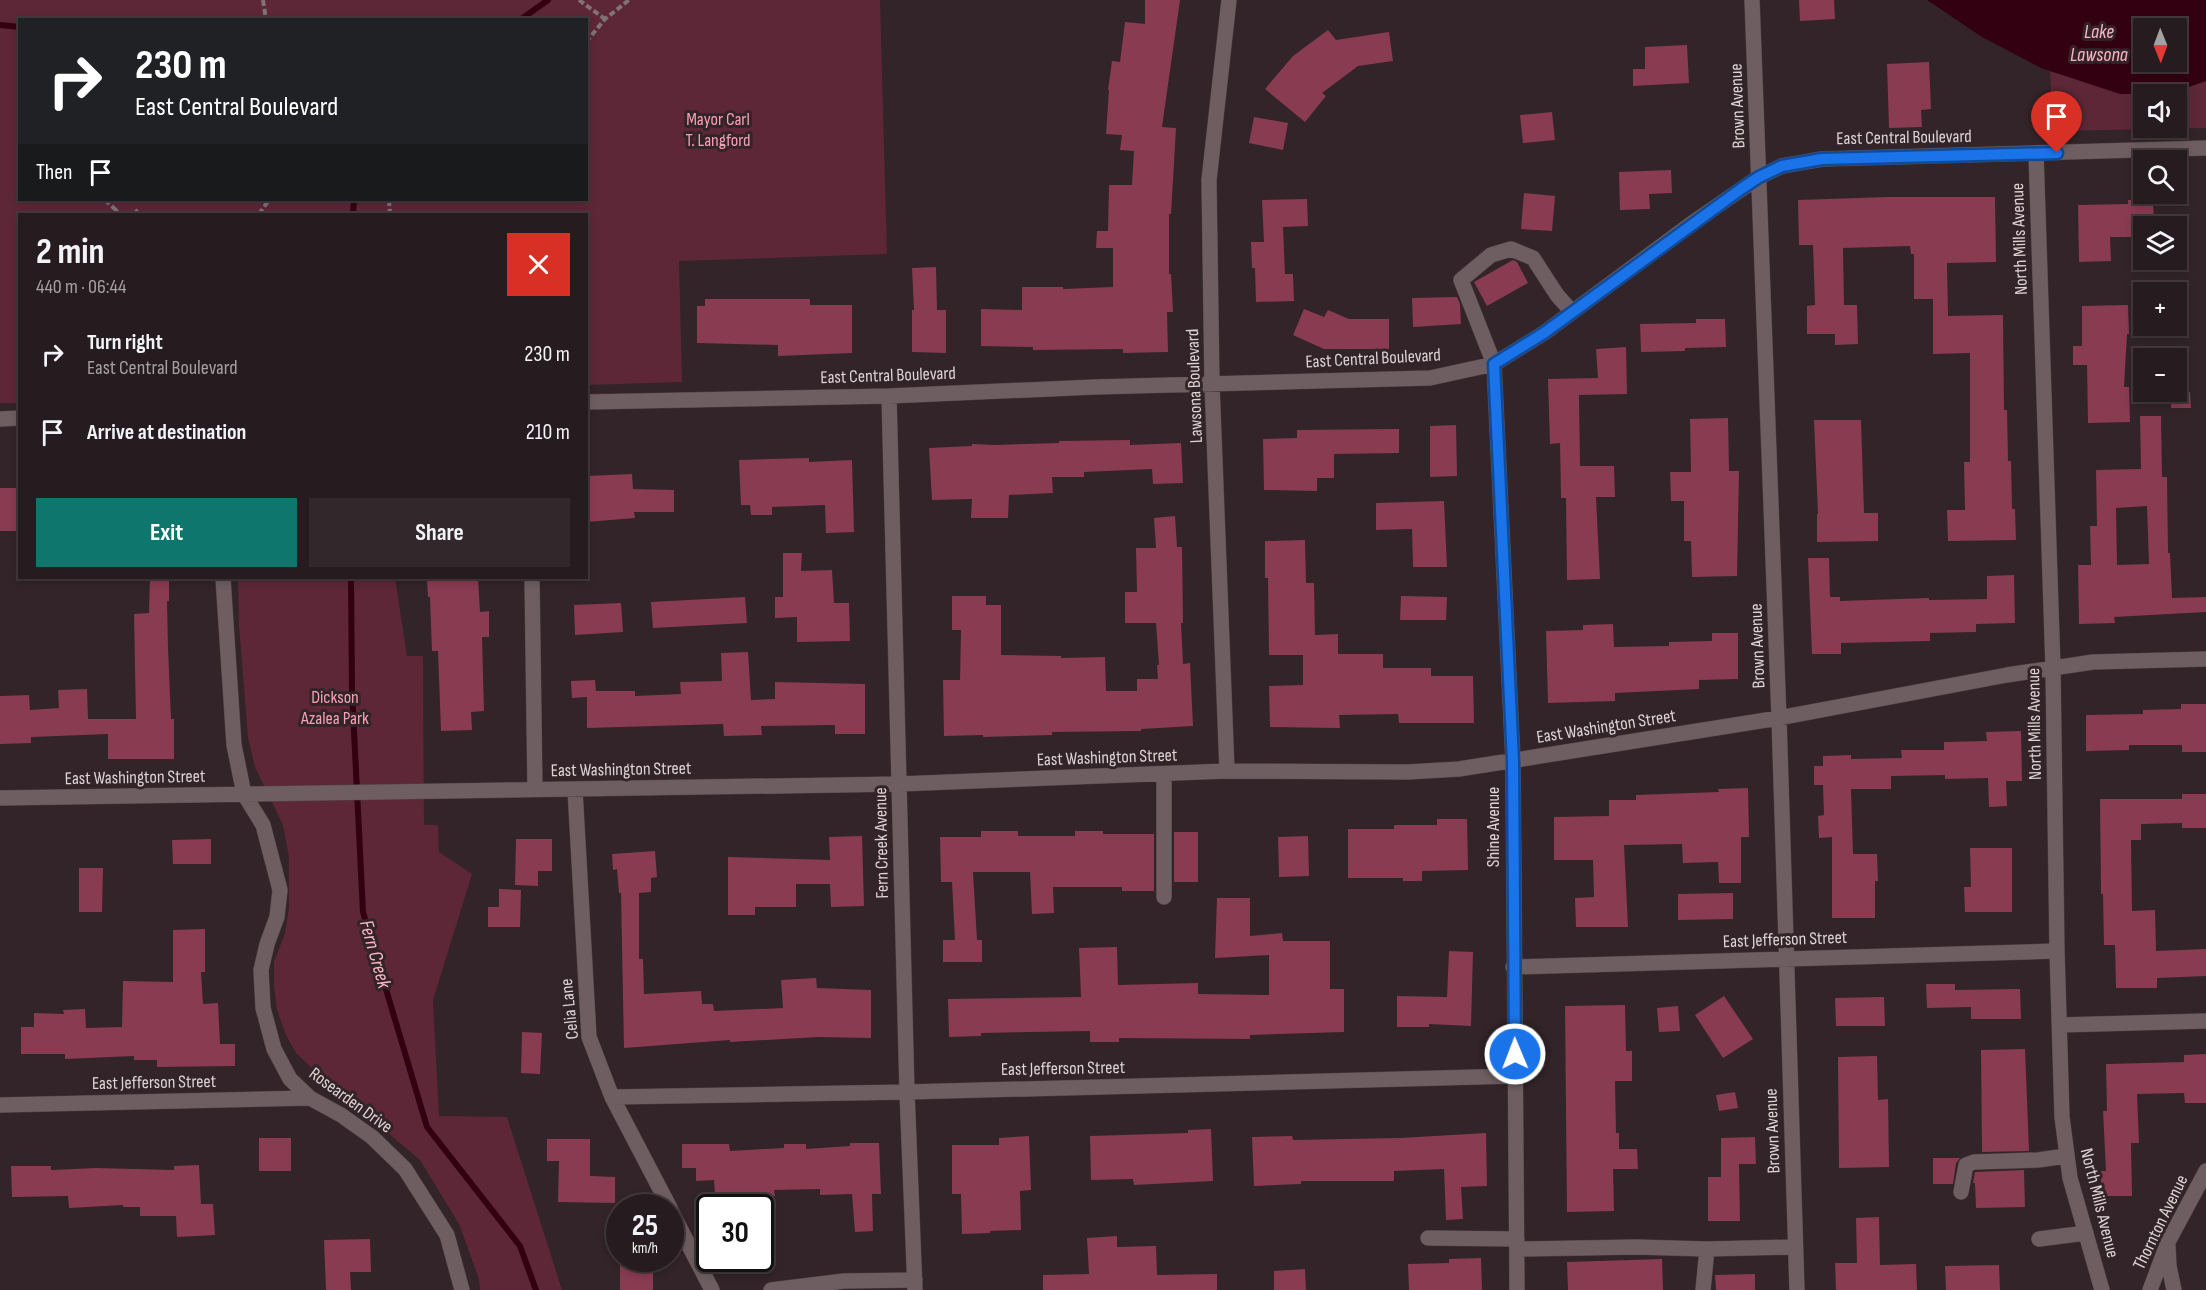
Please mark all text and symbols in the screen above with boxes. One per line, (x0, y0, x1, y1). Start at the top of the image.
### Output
north arrow (2133, 18, 2187, 72)
map controls (2133, 18, 2187, 402)
water label: Lake Lawsona (2070, 20, 2128, 67)
text: 230 m (135, 40, 227, 91)
icon: right (36, 42, 114, 120)
street label: Brown Avenue (1726, 63, 1749, 149)
button: sound (2133, 84, 2187, 138)
text: East Central Boulevard (135, 91, 338, 123)
pin (2031, 91, 2082, 153)
icon: arrive (2040, 100, 2073, 133)
park label: Mayor Carl T. Langford (685, 109, 751, 151)
street label: East Central Boulevard (1836, 126, 1972, 149)
button: search (2133, 150, 2187, 204)
icon: arrive (84, 156, 117, 189)
text: Then (36, 159, 72, 186)
street label: North Mills Avenue (2007, 183, 2032, 295)
button: layers (2133, 216, 2187, 270)
text: 2 min (36, 231, 105, 274)
button: close (507, 233, 570, 296)
text: 440 m · 06:44 (36, 275, 126, 299)
button: + (2133, 282, 2187, 336)
street label: Lawsona Boulevard (1182, 328, 1207, 444)
text: Turn right (87, 329, 163, 356)
icon: right (36, 338, 69, 371)
text: 230 m (524, 341, 570, 368)
street label: East Central Boulevard (1305, 344, 1441, 373)
button: − (2133, 348, 2187, 402)
text: East Central Boulevard (87, 356, 238, 380)
street label: East Central Boulevard (820, 363, 956, 388)
icon: arrive (36, 416, 69, 449)
text: Arrive at destination (87, 419, 246, 446)
text: 210 m (526, 419, 570, 446)
button: Exit (36, 498, 297, 567)
button: Share (309, 498, 570, 567)
street label: Brown Avenue (1746, 603, 1769, 689)
street label: North Mills Avenue (2023, 668, 2046, 780)
park label: Dickson Azalea Park (300, 687, 369, 729)
street label: East Washington Street (1535, 705, 1678, 748)
street label: East Washington Street (1036, 745, 1178, 770)
street label: East Washington Street (550, 758, 692, 781)
street label: East Washington Street (64, 766, 206, 789)
street label: Fern Creek Avenue (870, 787, 893, 899)
street label: Shine Avenue (1483, 787, 1504, 867)
water label: Fern Creek (354, 917, 396, 992)
street label: East Jefferson Street (1723, 927, 1848, 952)
street label: Celia Lane (556, 977, 583, 1040)
position arrow (1483, 1022, 1547, 1086)
street label: East Jefferson Street (1001, 1057, 1126, 1080)
street label: Rosearden Drive (305, 1063, 396, 1138)
street label: East Jefferson Street (92, 1071, 217, 1094)
street label: Brown Avenue (1761, 1088, 1784, 1174)
street label: North Mills Avenue (2076, 1146, 2123, 1260)
street label: Thornton Avenue (2128, 1171, 2192, 1273)
speed limit sign: 30 (696, 1194, 774, 1272)
text: 25 (632, 1208, 658, 1244)
text: km/h (632, 1239, 658, 1258)

